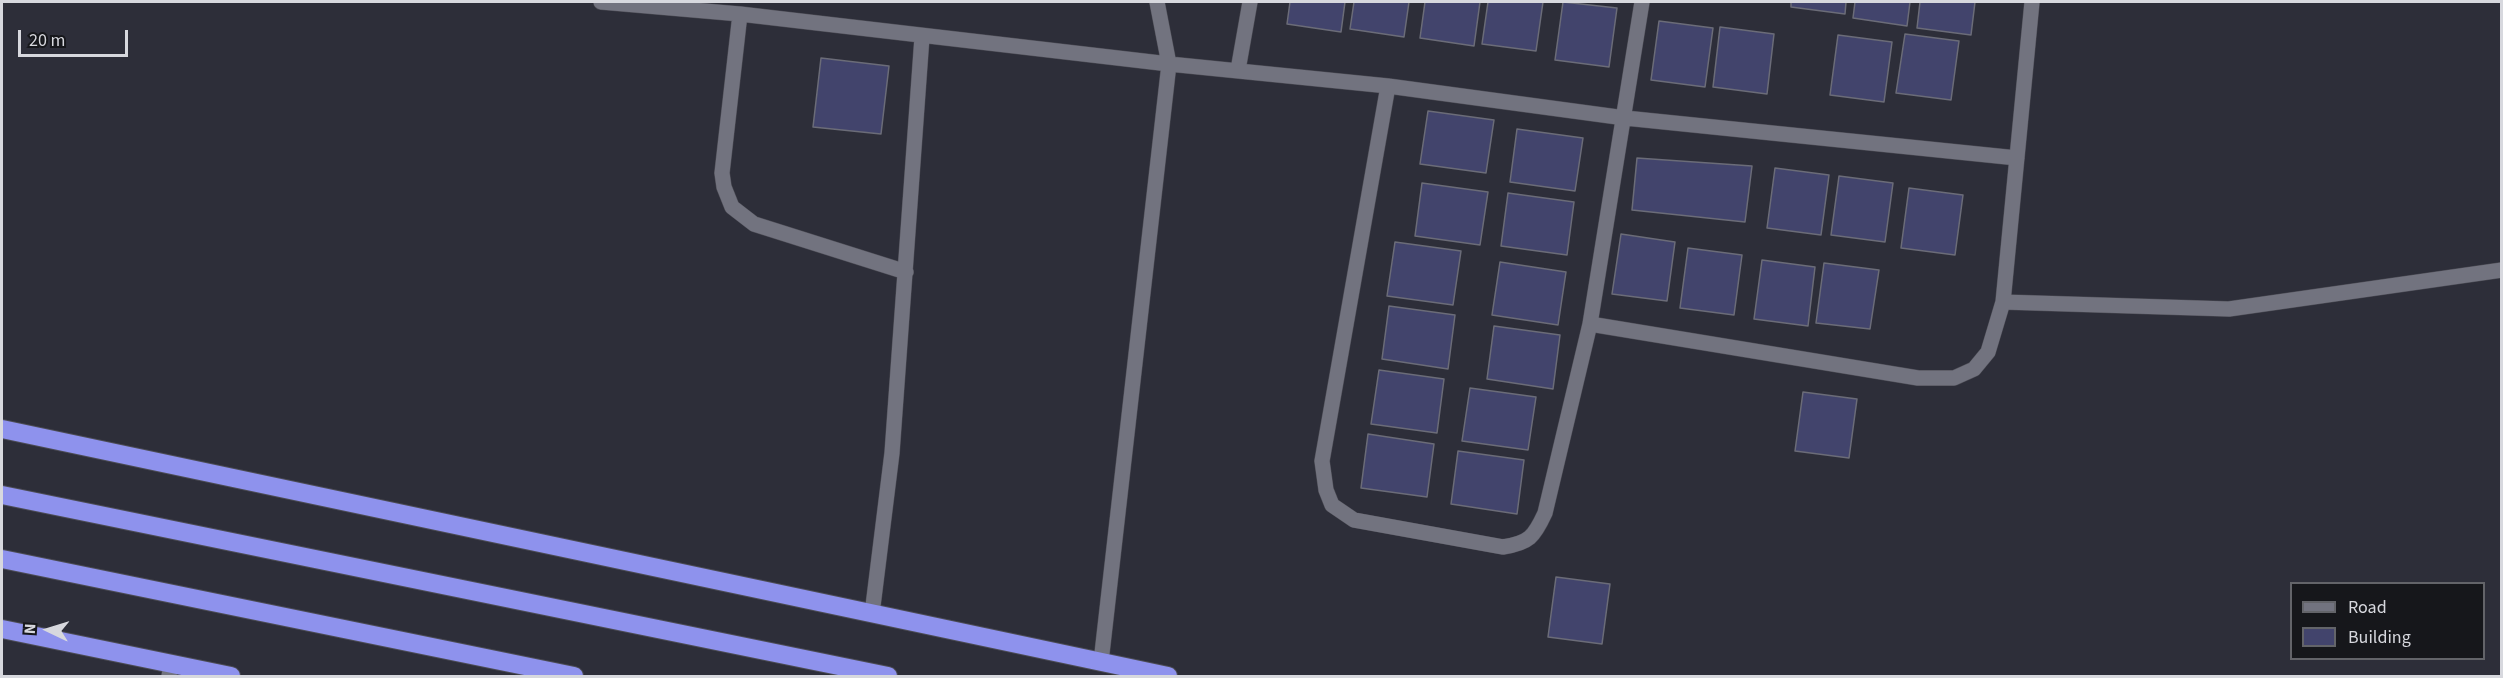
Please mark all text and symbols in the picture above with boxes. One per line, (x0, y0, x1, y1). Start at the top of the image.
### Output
scale bar (21, 18, 130, 56)
text: 20 m (29, 28, 65, 53)
legend (2290, 582, 2485, 660)
text: Road (2348, 595, 2387, 620)
north arrow (18, 600, 78, 660)
text: N (19, 623, 41, 635)
text: Building (2348, 625, 2411, 650)

